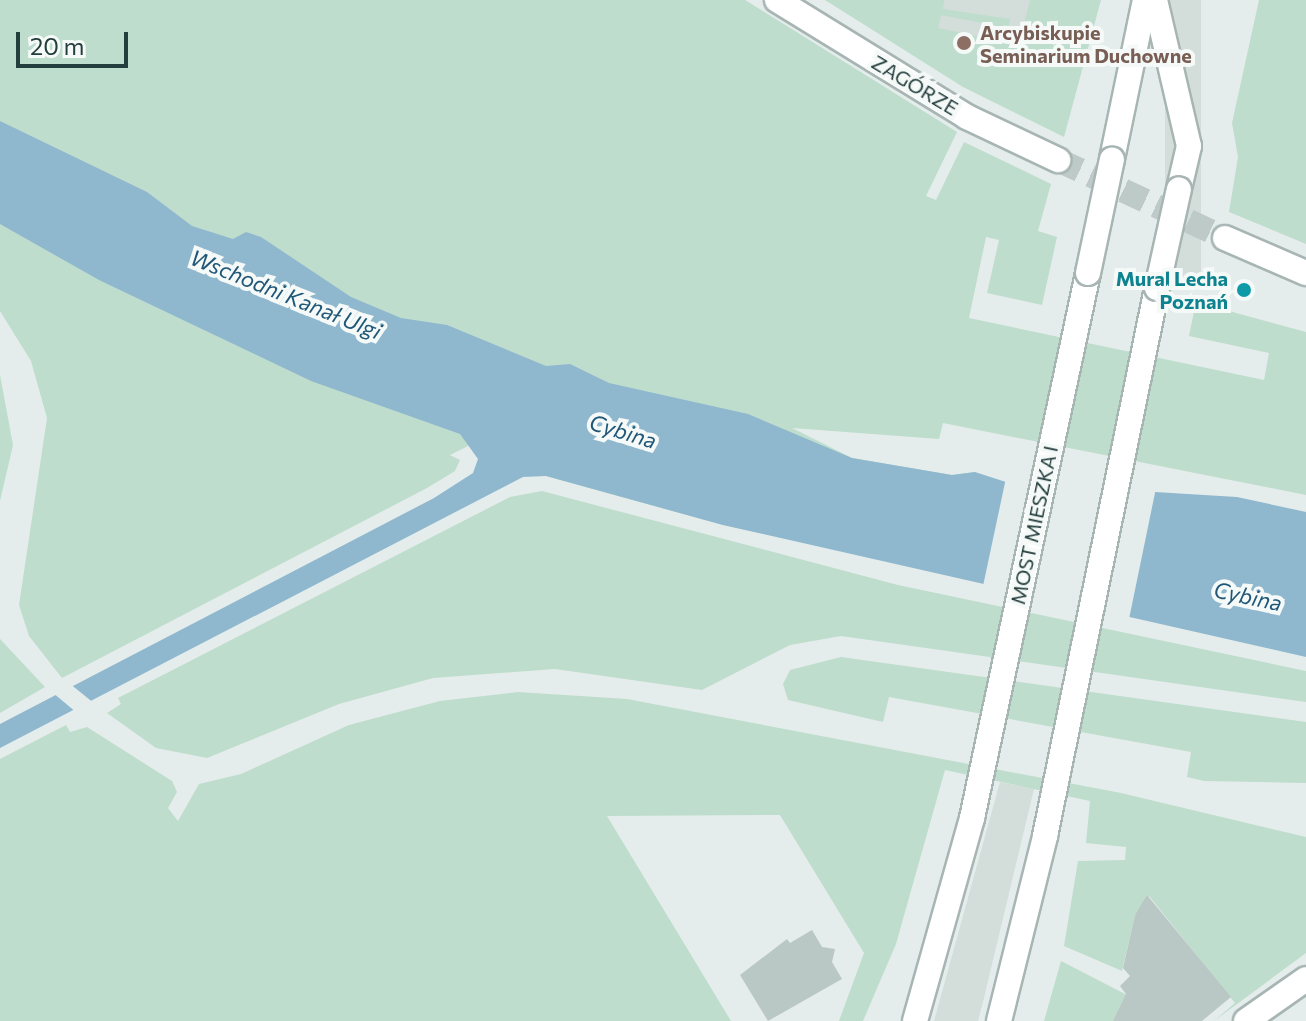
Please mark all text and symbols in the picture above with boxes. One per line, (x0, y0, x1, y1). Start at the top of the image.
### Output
scale bar (20, 16, 132, 66)
place label: Arcybiskupie Seminarium Duchowne (980, 20, 1192, 67)
text: 20 m (30, 31, 84, 60)
marker: Arcybiskupie Seminarium Duchowne (955, 34, 973, 52)
street label: ZAGÓRZE (868, 50, 962, 120)
water label: Wschodni Kanał Ulgi (187, 244, 385, 344)
place label: Mural Lecha Poznań (1116, 266, 1228, 313)
marker: Mural Lecha Poznań (1235, 281, 1253, 299)
water label: Cybina (586, 408, 660, 454)
street label: MOST MIESZKA I (1005, 443, 1063, 607)
water label: Cybina (1212, 576, 1284, 616)

